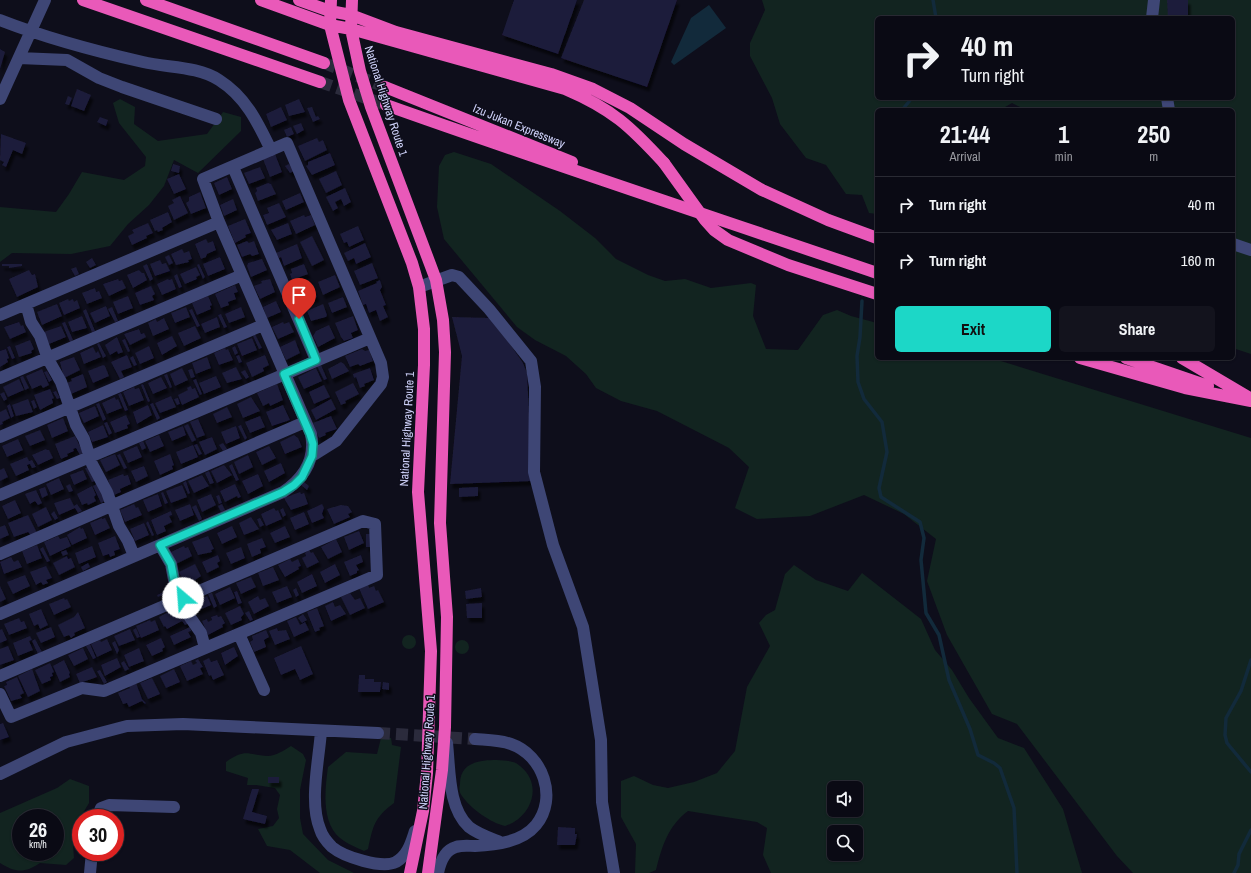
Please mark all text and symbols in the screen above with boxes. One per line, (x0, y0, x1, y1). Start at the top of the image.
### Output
text: 40 m (961, 27, 1013, 65)
icon: right (895, 32, 947, 84)
street label: National Highway Route 1 (361, 44, 412, 159)
text: Turn right (961, 63, 1024, 88)
street label: Izu Jukan Expressway (471, 100, 567, 152)
text: 21:44 (940, 118, 990, 150)
text: 1 (1058, 118, 1069, 150)
text: 250 (1137, 118, 1170, 150)
text: Arrival (950, 148, 980, 165)
text: min (1055, 148, 1073, 165)
text: m (1149, 148, 1158, 165)
icon: right (895, 194, 917, 216)
text: Turn right (929, 194, 986, 215)
text: 40 m (1188, 194, 1215, 215)
icon: right (895, 250, 917, 272)
text: Turn right (929, 250, 986, 271)
text: 160 m (1181, 250, 1215, 271)
pin (282, 278, 316, 319)
icon: arrive (288, 284, 310, 306)
button: Exit (895, 306, 1051, 352)
button: Share (1059, 306, 1215, 352)
street label: National Highway Route 1 (396, 371, 418, 487)
position arrow (162, 577, 204, 619)
street label: National Highway Route 1 (415, 694, 439, 810)
map controls (827, 781, 863, 861)
button: sound (827, 781, 863, 817)
speed limit sign: 30 (72, 809, 124, 861)
text: 26 (29, 816, 47, 843)
button: search (827, 825, 863, 861)
text: km/h (29, 838, 47, 851)

